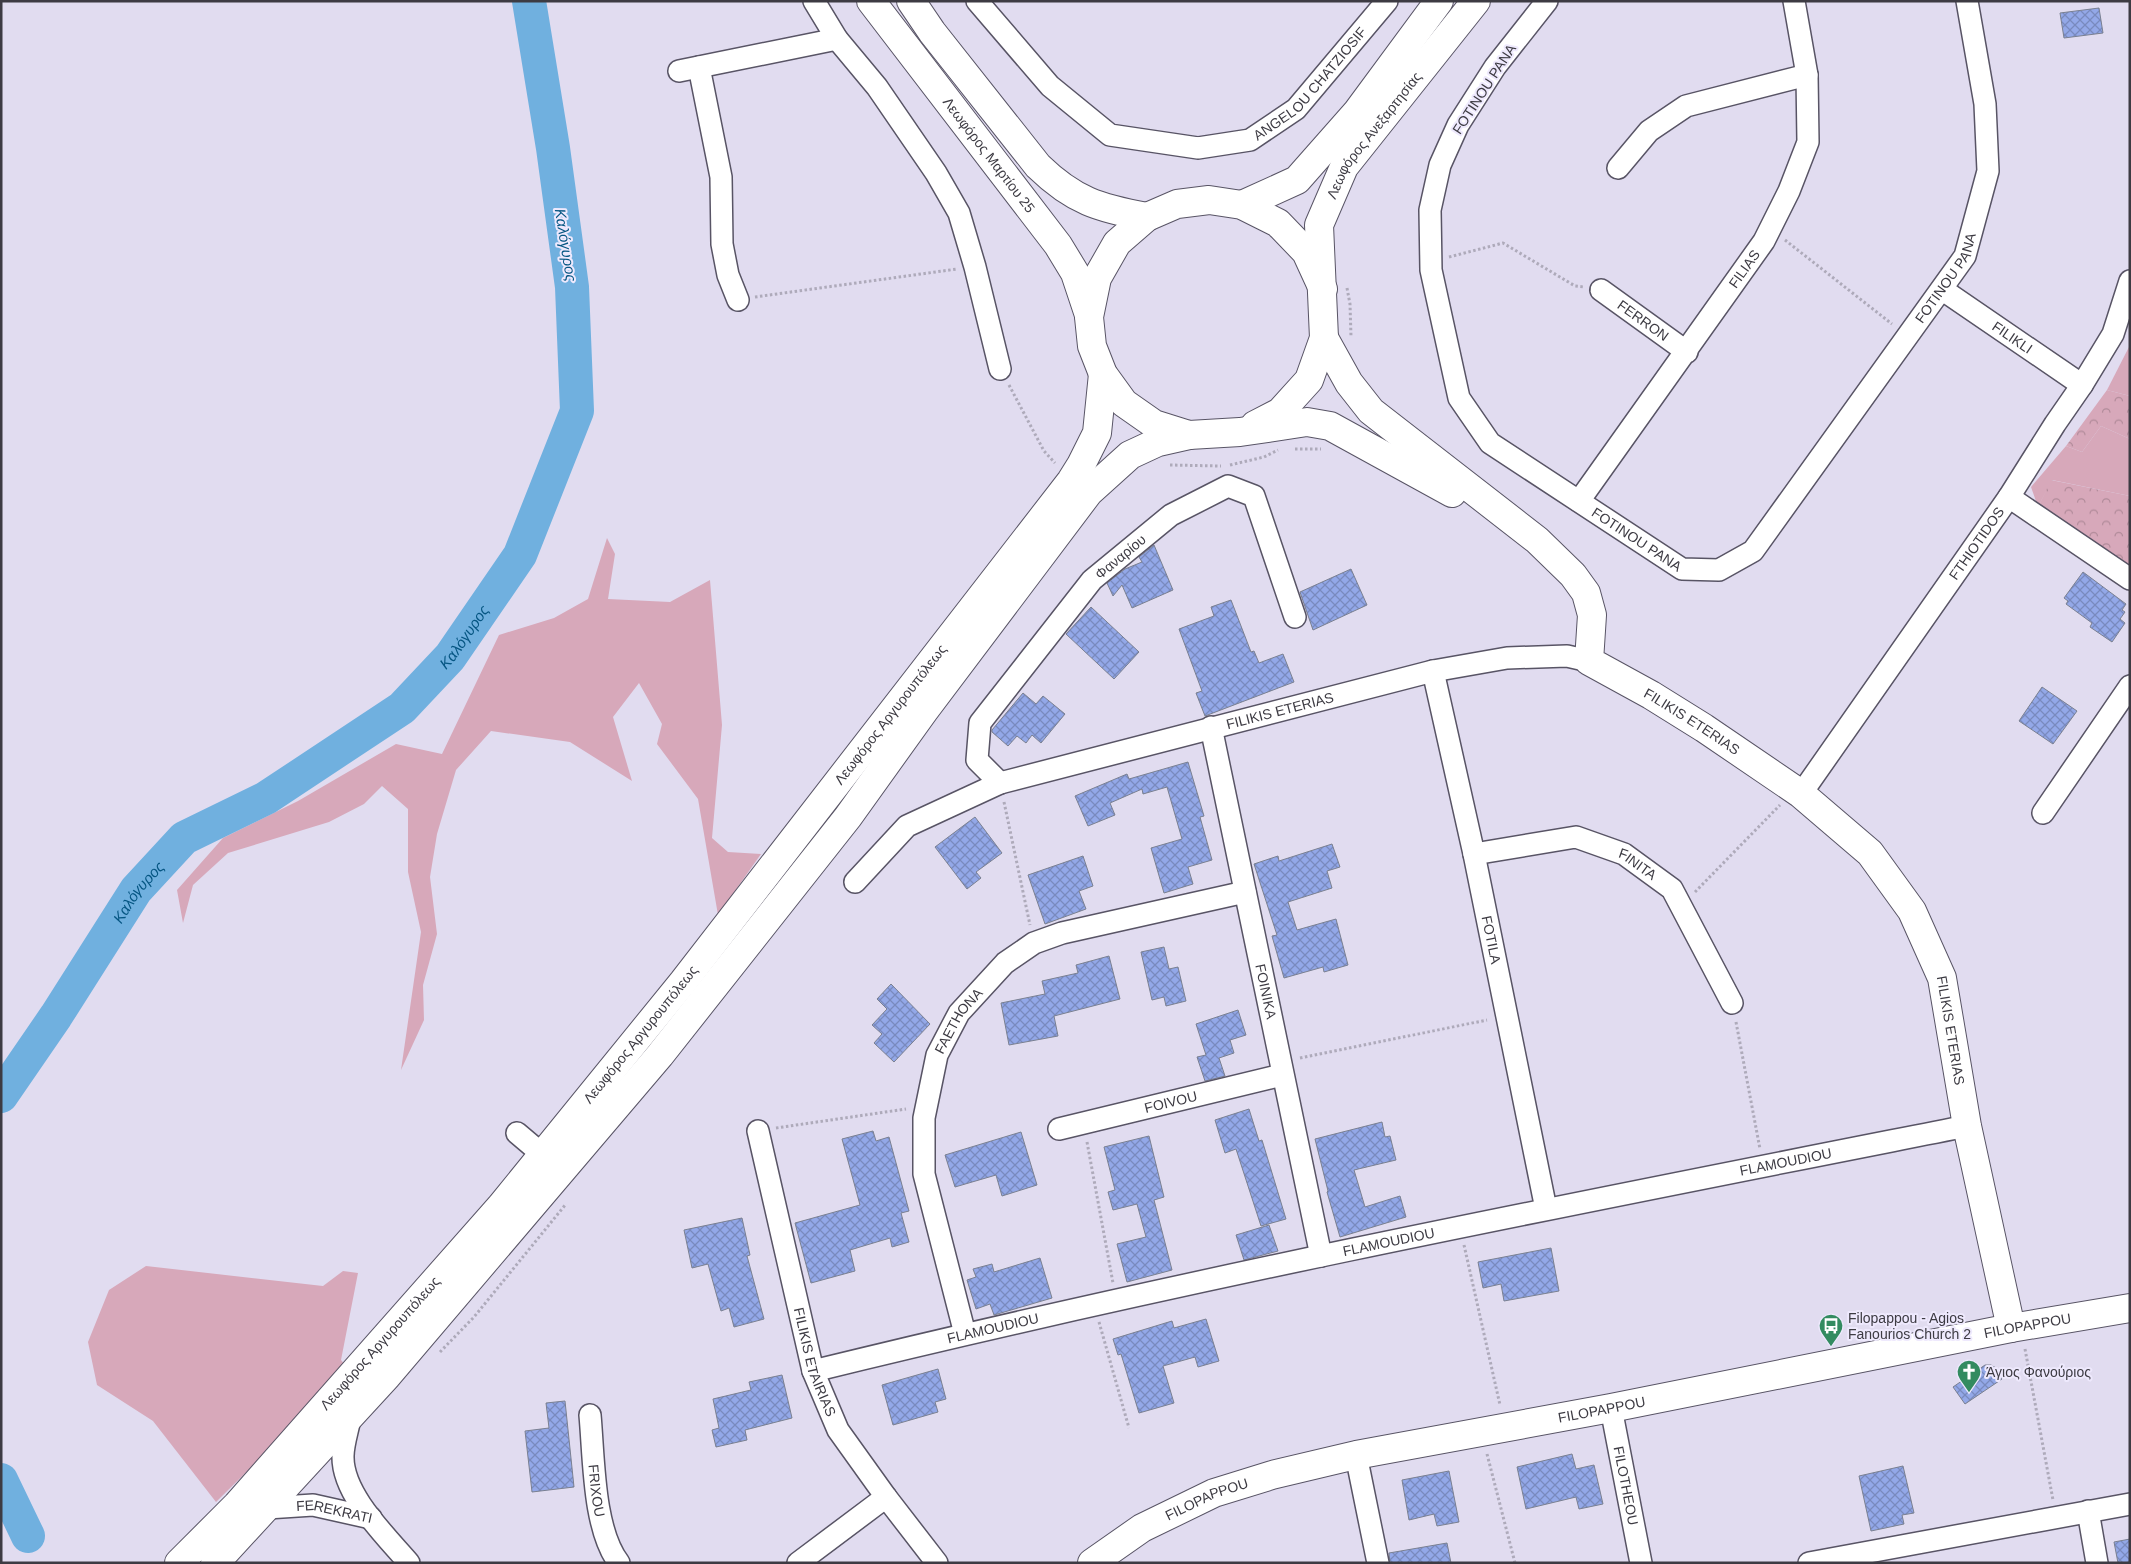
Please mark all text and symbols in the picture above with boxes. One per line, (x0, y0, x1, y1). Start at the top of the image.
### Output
street label: ANGELOU CHATZIOSIF (1250, 24, 1370, 144)
street label: FOTINOU PANA (1449, 40, 1519, 137)
street label: Λεωφόρος Ανεξαρτησίας (1323, 68, 1425, 201)
street label: Λεωφόρος Μαρτίου 25 (940, 94, 1038, 216)
water label: Καλόγυρος (552, 207, 580, 283)
street label: FOTINOU PANA (1912, 230, 1979, 326)
street label: FILIAS (1725, 247, 1763, 291)
street label: FERRON (1615, 297, 1672, 344)
street label: FILIKLI (1989, 318, 2036, 357)
street label: FOTINOU PANA (1589, 504, 1685, 575)
street label: FTHIOTIDOS (1946, 504, 2007, 583)
street label: Φαναρίου (1092, 531, 1149, 582)
water label: Καλόγυρος (435, 601, 492, 672)
street label: Λεωφόρος Αργυρουπόλεως (831, 641, 950, 788)
street label: FILIKIS ETERIAS (1641, 685, 1743, 758)
street label: FILIKIS ETERIAS (1224, 689, 1335, 732)
street label: FINITA (1617, 845, 1660, 883)
water label: Καλόγυρος (109, 857, 167, 926)
street label: FOTILA (1479, 914, 1504, 966)
street label: Λεωφόρος Αργυρουπόλεως (580, 962, 701, 1106)
street label: FOINIKA (1252, 962, 1280, 1021)
street label: FILIKIS ETERIAS (1934, 975, 1968, 1086)
street label: FAETHONA (931, 984, 986, 1056)
street label: FOIVOU (1143, 1088, 1199, 1116)
street label: FLAMOUDIOU (1738, 1145, 1833, 1179)
street label: FLAMOUDIOU (1341, 1225, 1436, 1259)
street label: Λεωφόρος Αργυρουπόλεως (317, 1273, 443, 1413)
street label: FILIKIS ETAIRIAS (791, 1306, 839, 1419)
street label: FLAMOUDIOU (946, 1310, 1040, 1346)
place label: Filopappou - Agios Fanourios Church 2 (1848, 1310, 1971, 1342)
street label: FILOPAPPOU (1982, 1310, 2072, 1341)
bus stop icon: Filopappou - Agios Fanourios Church 2 (1818, 1313, 1844, 1347)
church icon: Άγιος Φανούριος (1956, 1359, 1982, 1393)
place label: Άγιος Φανούριος (1986, 1364, 2091, 1380)
street label: FILOPAPPOU (1557, 1393, 1647, 1426)
street label: FILOTHEOU (1611, 1445, 1641, 1526)
street label: FRIXOU (585, 1464, 608, 1518)
street label: FILOPAPPOU (1163, 1475, 1250, 1524)
street label: FEREKRATI (296, 1497, 374, 1526)

